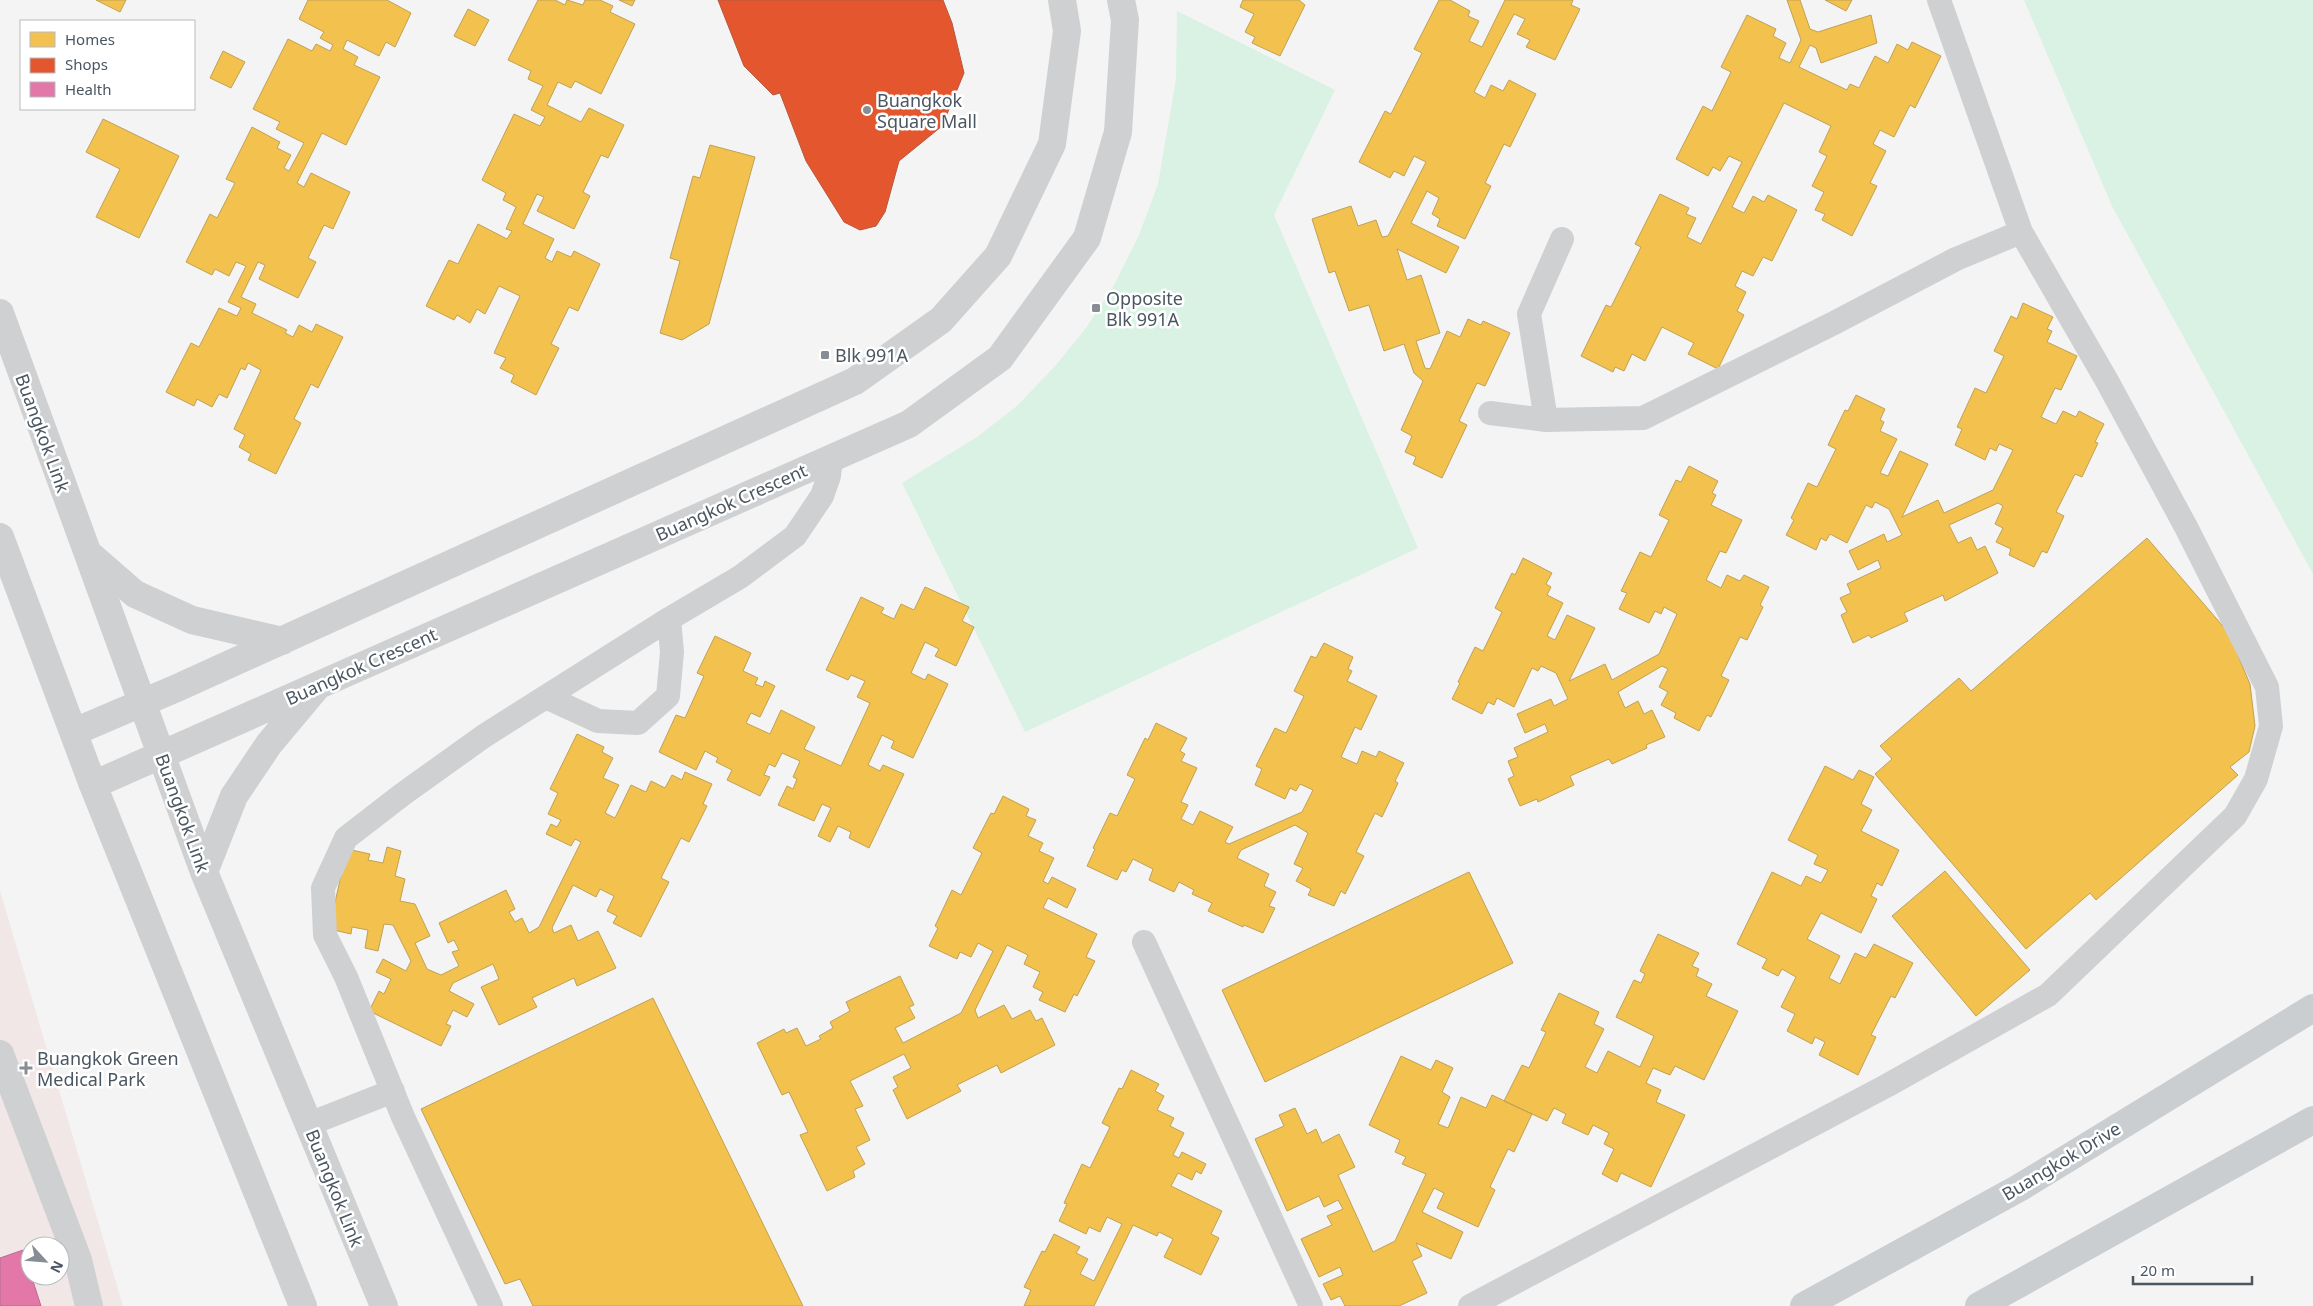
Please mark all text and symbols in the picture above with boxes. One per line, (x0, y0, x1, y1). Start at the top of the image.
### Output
legend (20, 20, 195, 110)
text: Homes (65, 29, 115, 49)
text: Shops (65, 54, 108, 74)
text: Health (65, 79, 112, 99)
place label: Buangkok Square Mall (877, 88, 977, 133)
marker: Buangkok Square Mall (861, 104, 873, 116)
place label: Opposite Blk 991A (1106, 286, 1183, 331)
marker: Opposite Blk 991A (1090, 302, 1102, 314)
place label: Blk 991A (835, 343, 909, 367)
marker: Blk 991A (819, 349, 831, 361)
street label: Buangkok Link (10, 370, 76, 496)
street label: Buangkok Crescent (651, 458, 811, 546)
street label: Buangkok Crescent (281, 622, 441, 710)
street label: Buangkok Link (150, 750, 216, 876)
place label: Buangkok Green Medical Park (37, 1046, 179, 1091)
marker: Buangkok Green Medical Park (19, 1061, 33, 1075)
street label: Buangkok Drive (1997, 1116, 2125, 1206)
street label: Buangkok Link (301, 1126, 370, 1251)
north arrow (20, 1236, 70, 1286)
scale bar (2133, 1254, 2252, 1286)
text: N (46, 1258, 68, 1276)
text: 20 m (2140, 1260, 2175, 1280)

